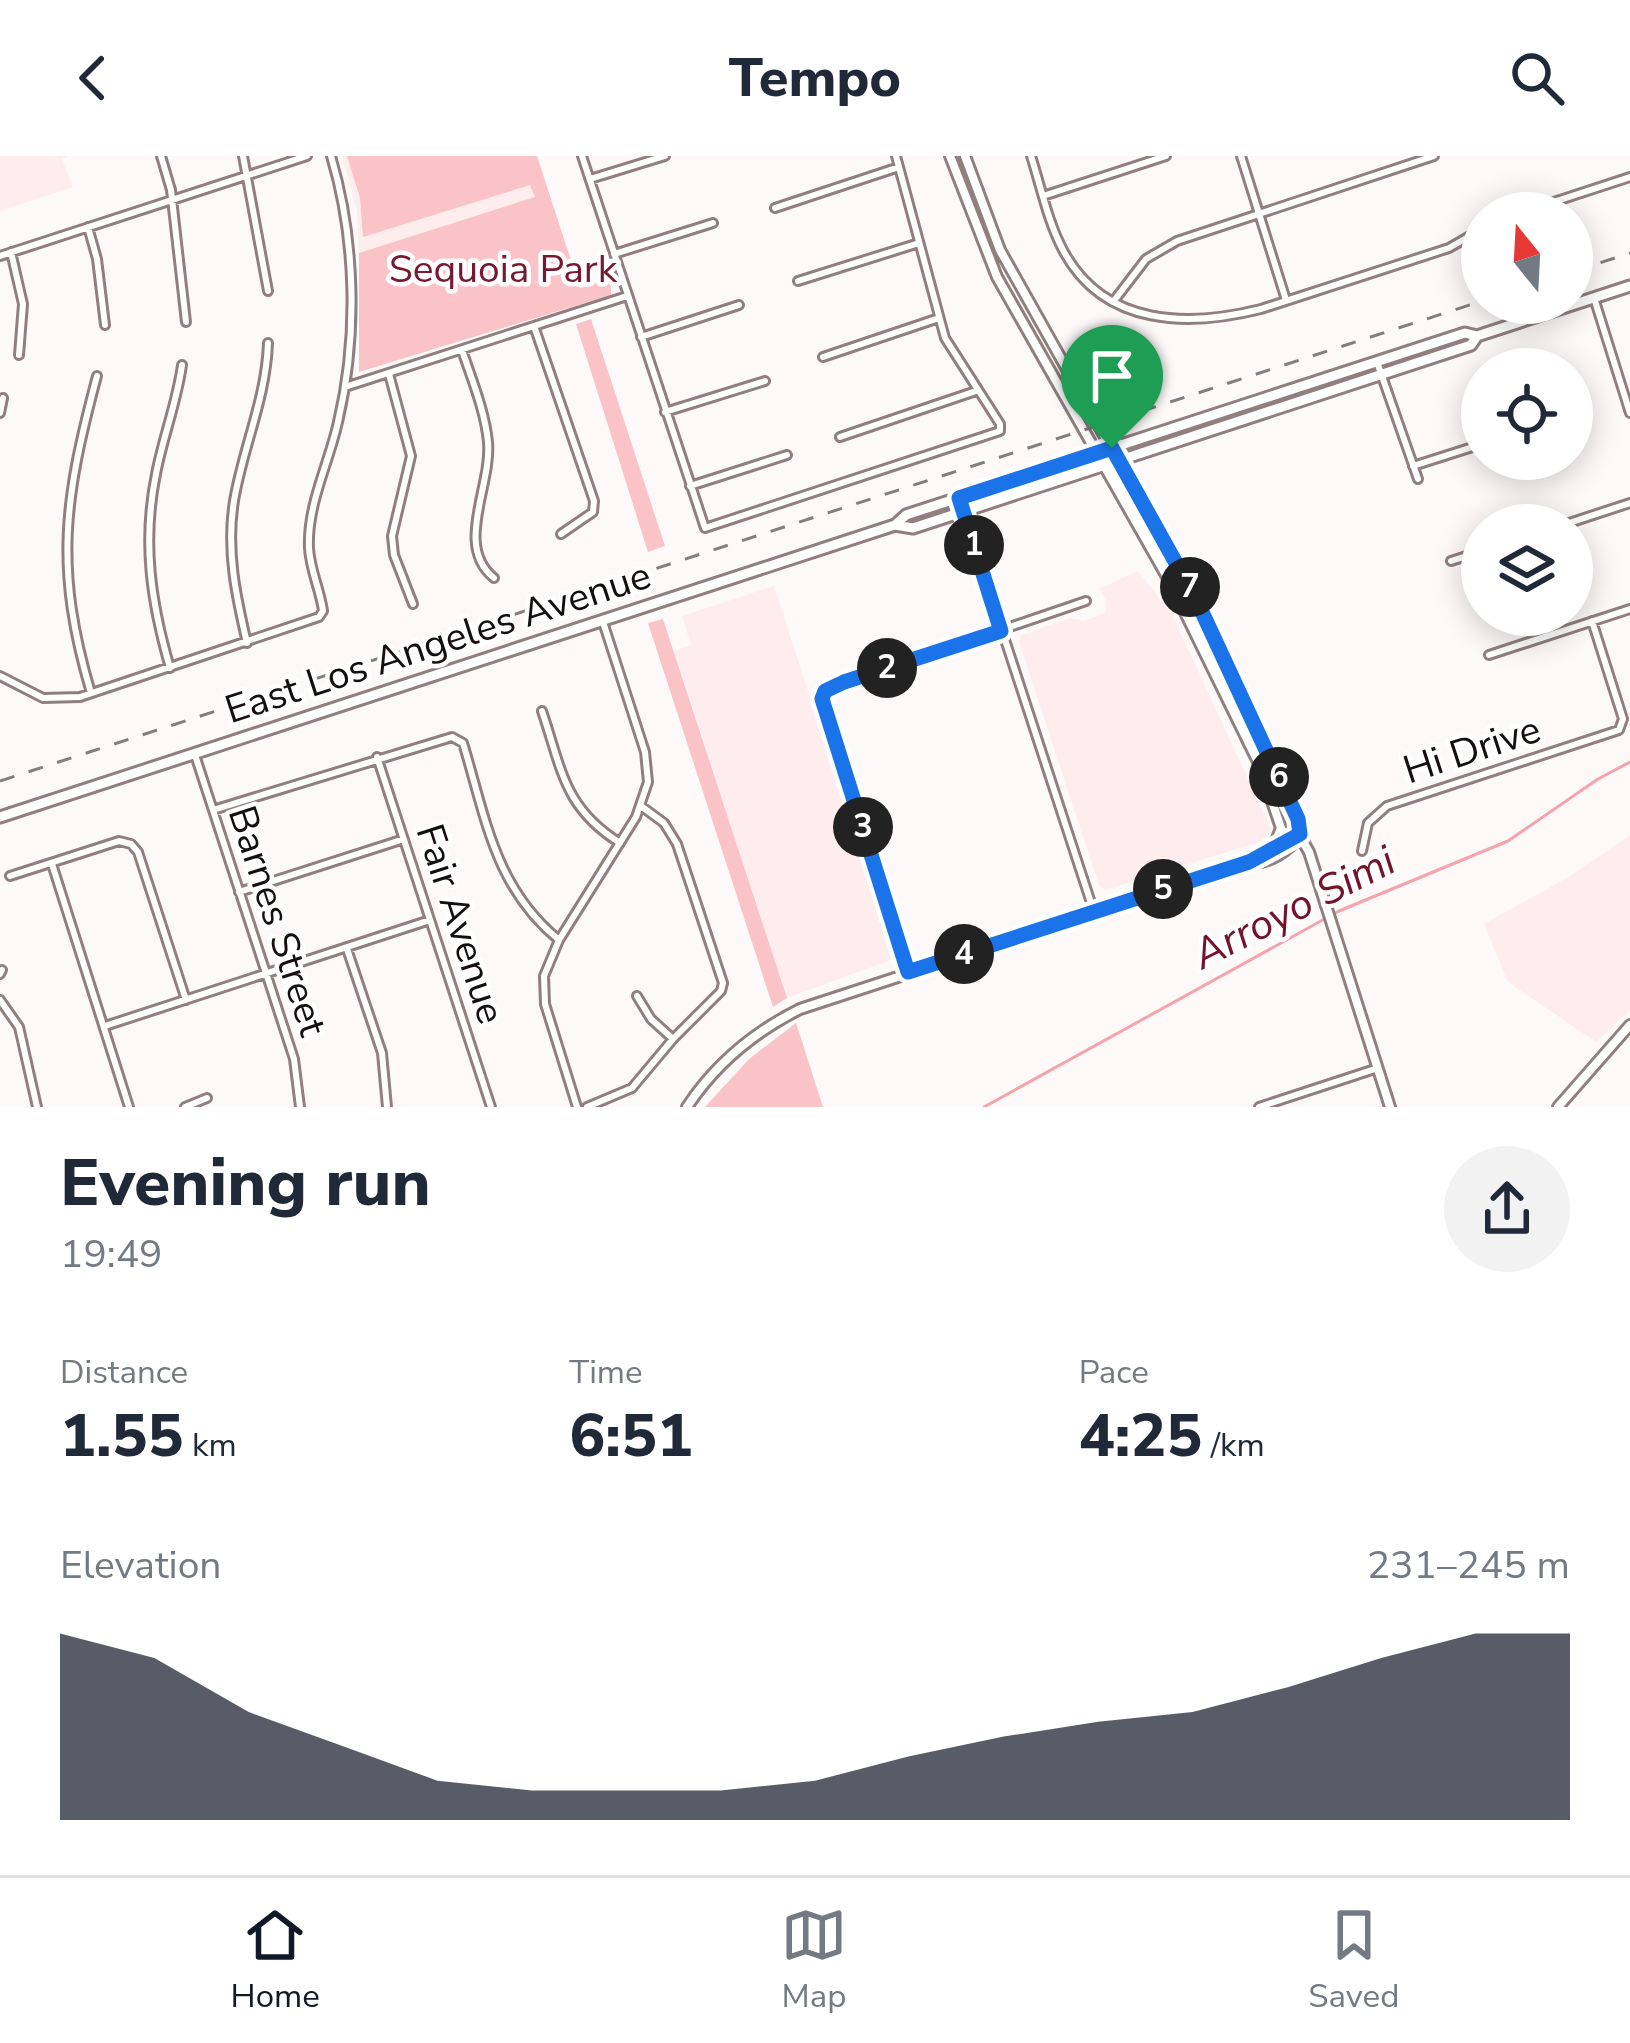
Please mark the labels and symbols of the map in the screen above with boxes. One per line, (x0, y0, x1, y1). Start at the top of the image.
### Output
north arrow (1461, 192, 1593, 324)
park label: Sequoia Park (389, 243, 618, 296)
pin (1061, 325, 1163, 448)
pin: 1 (944, 515, 1004, 575)
street label: East Los Angeles Avenue (218, 549, 658, 737)
pin: 7 (1160, 557, 1220, 617)
pin: 2 (857, 638, 917, 698)
street label: Hi Drive (1397, 703, 1547, 797)
pin: 6 (1249, 747, 1309, 807)
pin: 3 (833, 797, 893, 857)
street label: Barnes Street (215, 799, 339, 1043)
street label: Fair Avenue (403, 817, 517, 1031)
water label: Arroyo Simi (1182, 832, 1406, 984)
pin: 5 (1133, 859, 1193, 919)
pin: 4 (934, 924, 994, 984)

